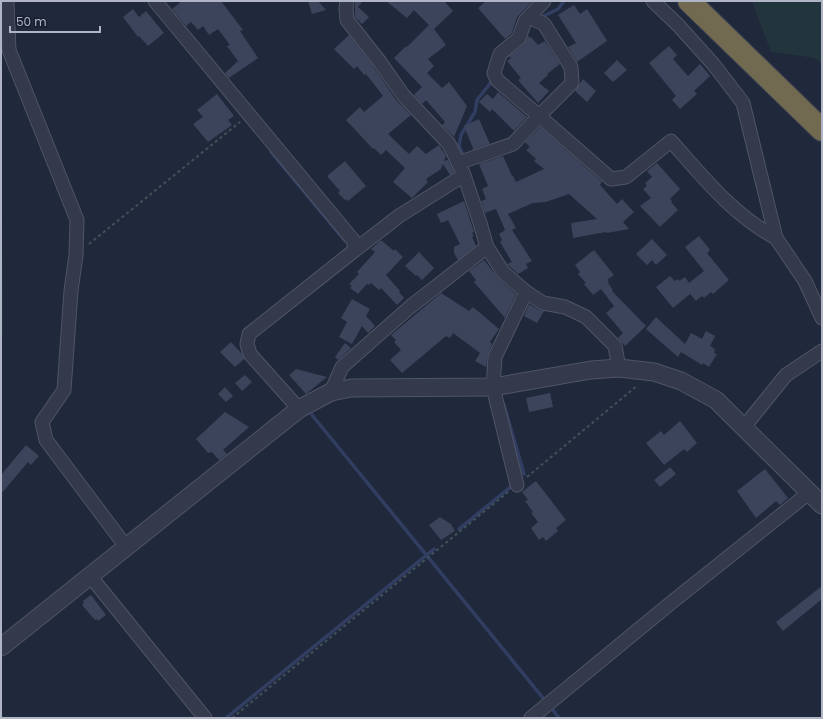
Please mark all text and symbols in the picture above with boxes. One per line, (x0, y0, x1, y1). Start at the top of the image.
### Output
scale bar (10, 8, 100, 34)
text: 50 m (16, 13, 47, 30)

